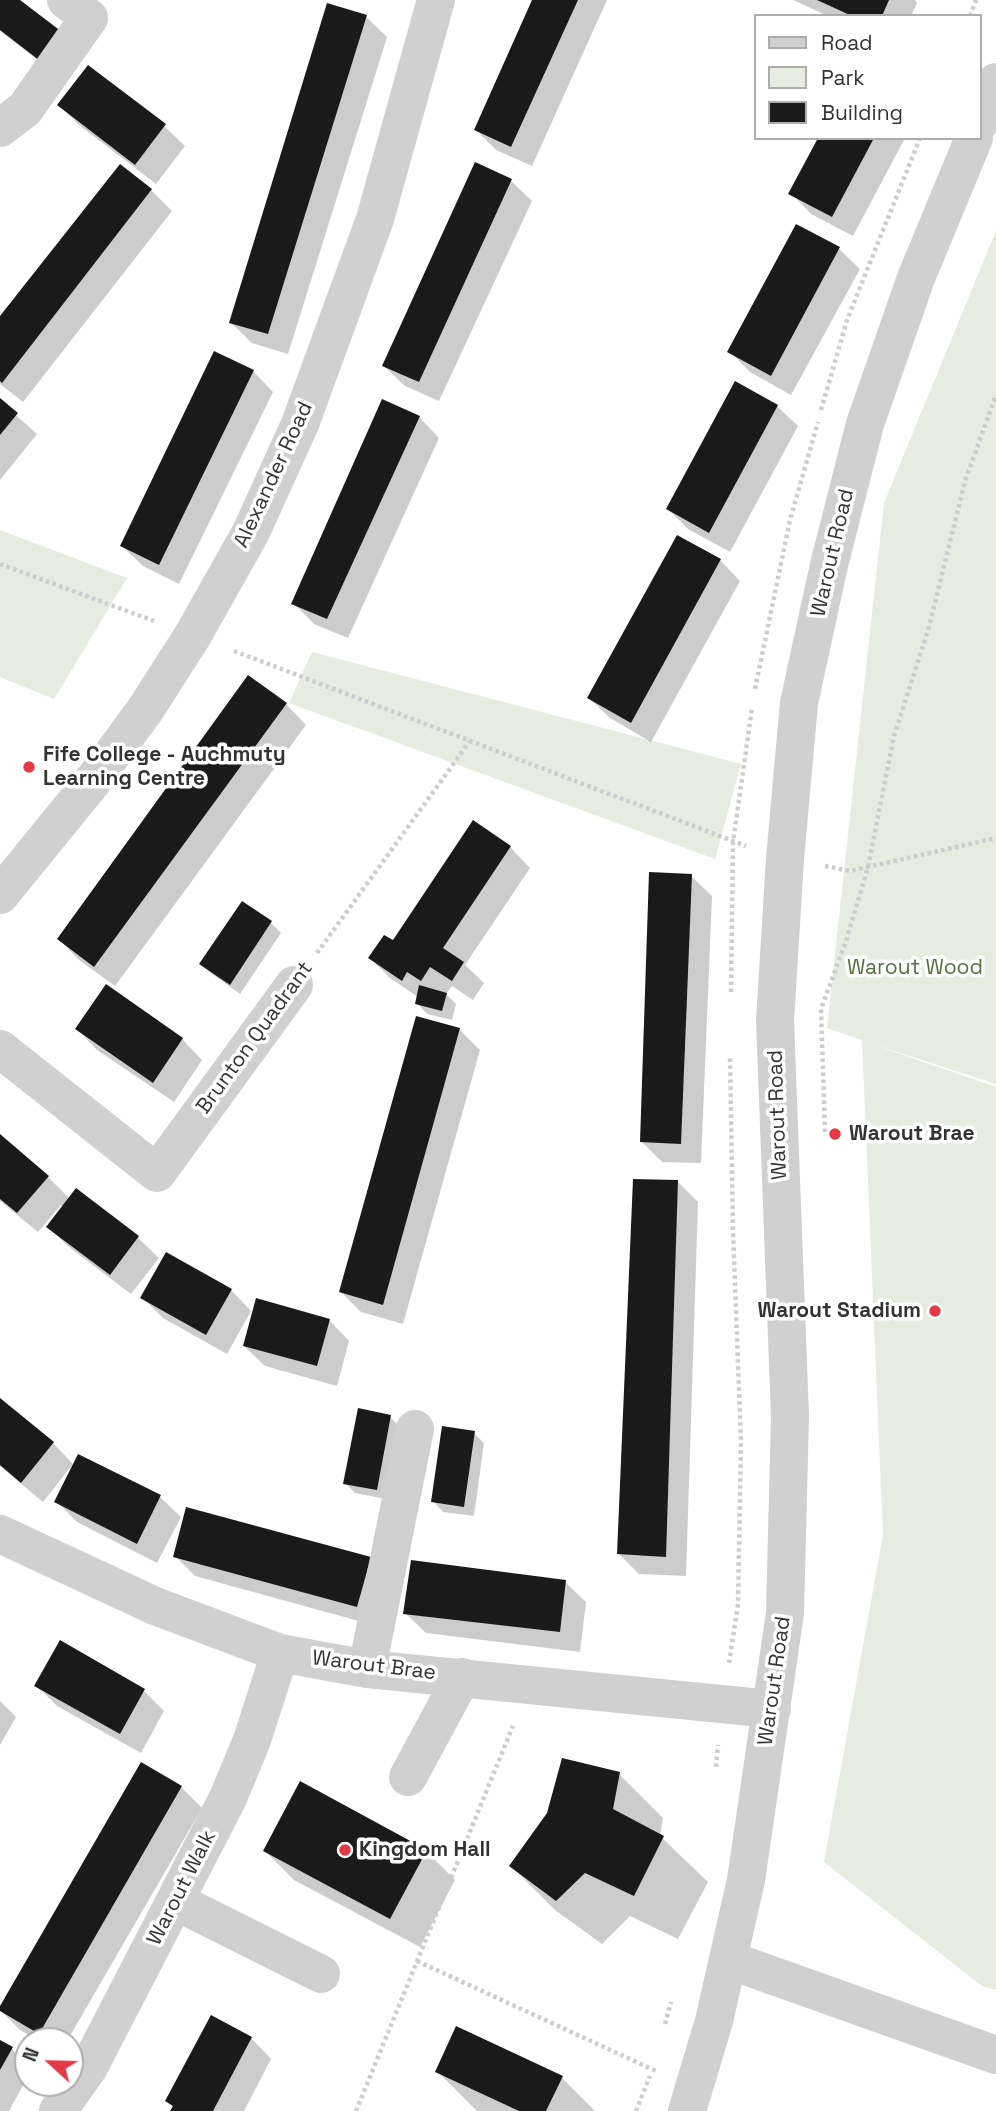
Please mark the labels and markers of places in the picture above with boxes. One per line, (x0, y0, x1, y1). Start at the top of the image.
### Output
place label: Fife College - Auchmuty Learning Centre (43, 742, 286, 792)
marker: Fife College - Auchmuty Learning Centre (21, 759, 37, 775)
place label: Warout Brae (849, 1121, 975, 1147)
marker: Warout Brae (827, 1126, 843, 1142)
place label: Warout Stadium (757, 1298, 921, 1324)
marker: Warout Stadium (927, 1303, 943, 1319)
place label: Kingdom Hall (359, 1837, 491, 1863)
marker: Kingdom Hall (337, 1842, 353, 1858)

